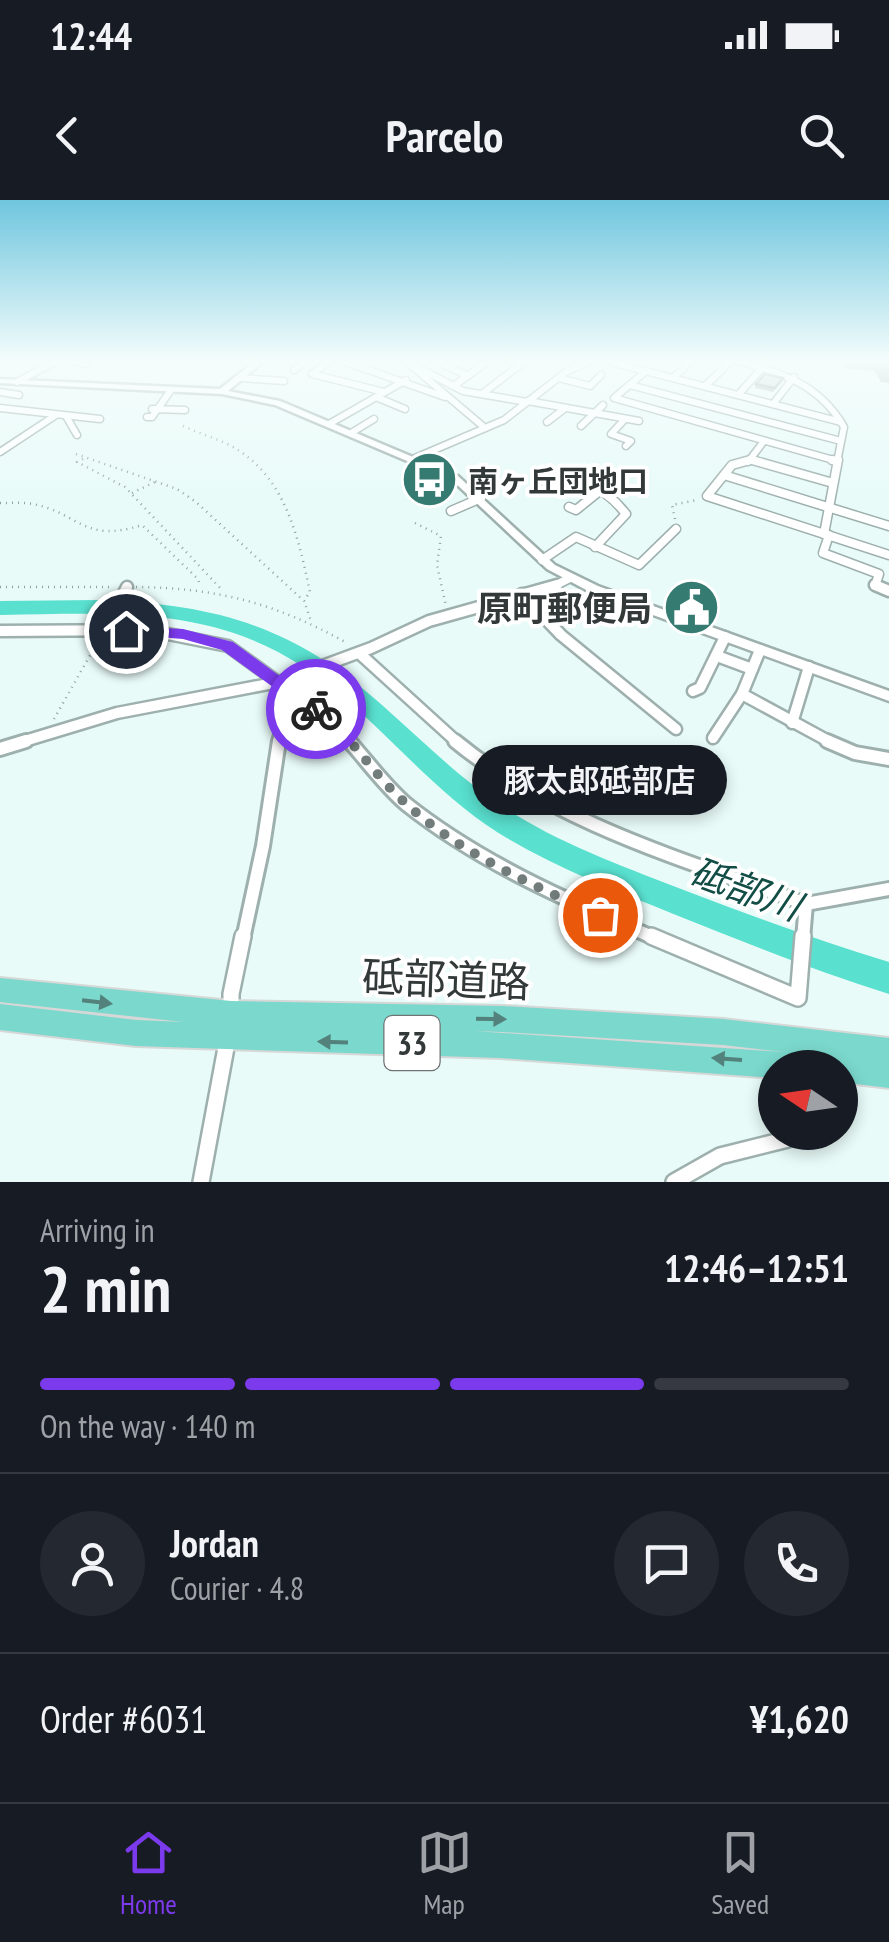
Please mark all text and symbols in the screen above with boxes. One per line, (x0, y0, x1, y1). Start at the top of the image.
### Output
text: 12:44 (50, 11, 132, 60)
text: Parcelo (386, 106, 503, 164)
icon: back (40, 108, 95, 163)
icon: search (794, 108, 849, 163)
bus stop icon: 南ヶ丘団地口 (399, 450, 459, 510)
place label: 南ヶ丘団地口 (468, 461, 648, 500)
public building icon: 原町郵便局 (661, 578, 721, 638)
place label: 原町郵便局 (477, 585, 652, 631)
pin (84, 589, 169, 674)
icon: home (99, 604, 154, 659)
courier (266, 659, 366, 759)
icon: bike (289, 682, 344, 737)
callout: 豚太郎砥部店 (472, 745, 728, 815)
text: 豚太郎砥部店 (503, 759, 696, 801)
water label: 砥部川 (684, 845, 812, 932)
pin (558, 873, 643, 958)
icon: bag (573, 888, 628, 943)
street label: 砥部道路 (361, 949, 531, 1009)
one-way arrow (81, 994, 113, 1010)
one-way arrow (476, 1011, 508, 1027)
road number: 33 (384, 1016, 440, 1070)
one-way arrow (316, 1033, 348, 1049)
north arrow (758, 1050, 858, 1150)
map controls (758, 1050, 858, 1150)
one-way arrow (711, 1051, 743, 1067)
text: Arriving in (40, 1209, 155, 1251)
text: 12:46–12:51 (664, 1243, 849, 1292)
text: 2 min (40, 1246, 171, 1330)
text: On the way · 140 m (40, 1405, 255, 1447)
button: person (40, 1511, 145, 1616)
button: chat (614, 1511, 719, 1616)
button: phone (744, 1511, 849, 1616)
text: Jordan (170, 1518, 259, 1567)
text: Courier · 4.8 (170, 1567, 304, 1609)
text: Order #6031 (40, 1694, 207, 1743)
text: ¥1,620 (750, 1694, 849, 1743)
tab: Home (120, 1825, 177, 1922)
tab: Map (417, 1825, 472, 1922)
tab: Saved (711, 1825, 769, 1922)

